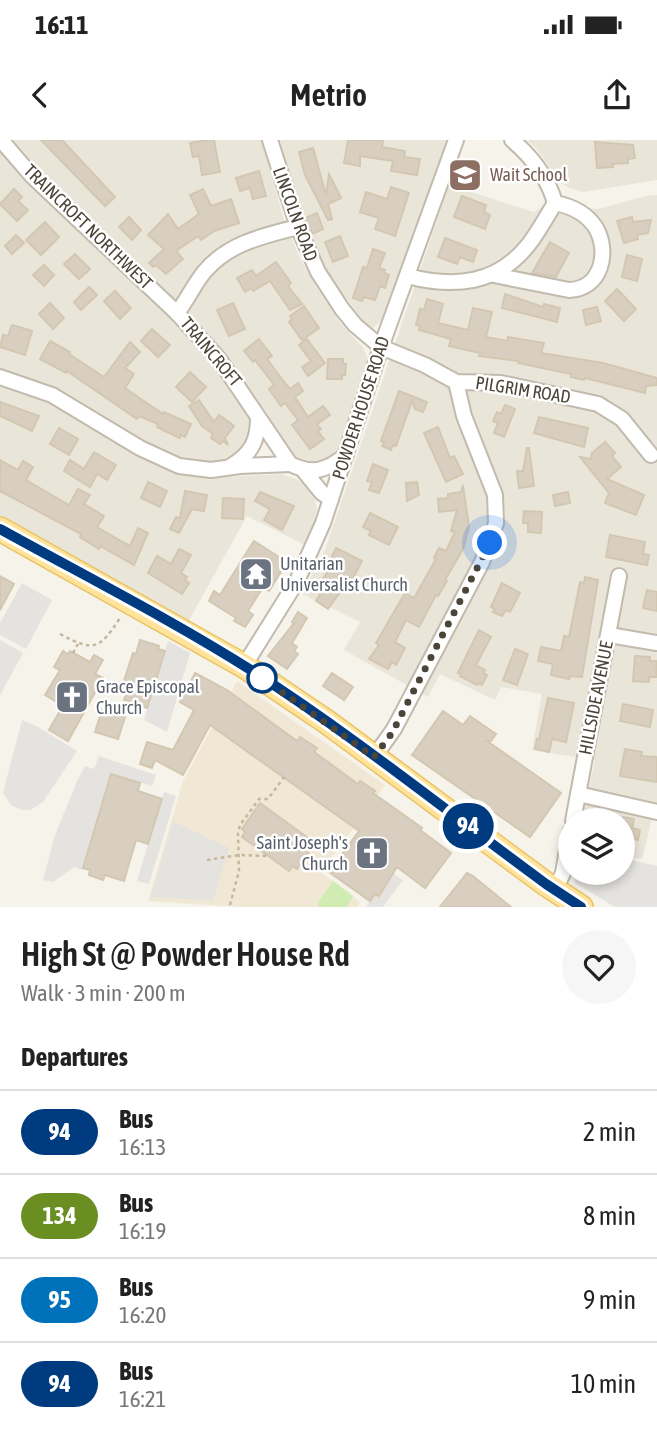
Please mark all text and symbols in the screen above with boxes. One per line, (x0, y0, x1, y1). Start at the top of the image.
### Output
text: 16:11 (35, 10, 89, 40)
icon: back (21, 76, 59, 114)
text: Metrio (290, 76, 367, 113)
icon: share (598, 76, 636, 114)
school or university icon: Wait School (446, 156, 484, 194)
street label: TRAINCROFT NORTHWEST (20, 160, 157, 294)
street label: LINCOLN ROAD (269, 164, 322, 264)
place label: Wait School (490, 164, 568, 185)
street label: TRAINCROFT (176, 313, 246, 390)
street label: POWDER HOUSE ROAD (328, 334, 394, 482)
street label: PILGRIM ROAD (474, 372, 572, 407)
your location (472, 525, 507, 560)
place label: Unitarian Universalist Church (280, 553, 408, 595)
temple icon: Unitarian Universalist Church (237, 555, 275, 593)
street label: HILLSIDE AVENUE (574, 639, 617, 756)
unlabelled marker (247, 663, 277, 693)
place label: Grace Episcopal Church (96, 676, 200, 718)
church icon: Grace Episcopal Church (53, 678, 91, 716)
line badge: 94 (436, 803, 500, 849)
map controls (558, 808, 635, 885)
button: layers (558, 808, 635, 885)
text: 94 (457, 812, 479, 839)
place label: Saint Joseph's Church (257, 832, 348, 874)
church icon: Saint Joseph's Church (353, 834, 391, 872)
button: heart (562, 930, 636, 1004)
text: High St @ Powder House Rd (21, 935, 350, 973)
text: Walk · 3 min · 200 m (21, 980, 185, 1006)
text: Departures (21, 1042, 128, 1072)
text: Bus (119, 1104, 153, 1134)
text: 2 min (583, 1117, 636, 1147)
text: 94 (48, 1118, 71, 1145)
text: 16:13 (119, 1134, 166, 1160)
text: Bus (119, 1188, 153, 1218)
text: 8 min (583, 1201, 636, 1231)
text: 134 (43, 1202, 76, 1229)
text: 16:19 (119, 1218, 166, 1244)
text: Bus (119, 1272, 153, 1302)
text: 9 min (583, 1285, 636, 1315)
text: 95 (48, 1286, 71, 1313)
text: 16:20 (119, 1302, 166, 1328)
text: Bus (119, 1356, 153, 1386)
text: 10 min (571, 1369, 636, 1399)
text: 94 (48, 1370, 71, 1397)
text: 16:21 (119, 1386, 166, 1412)

